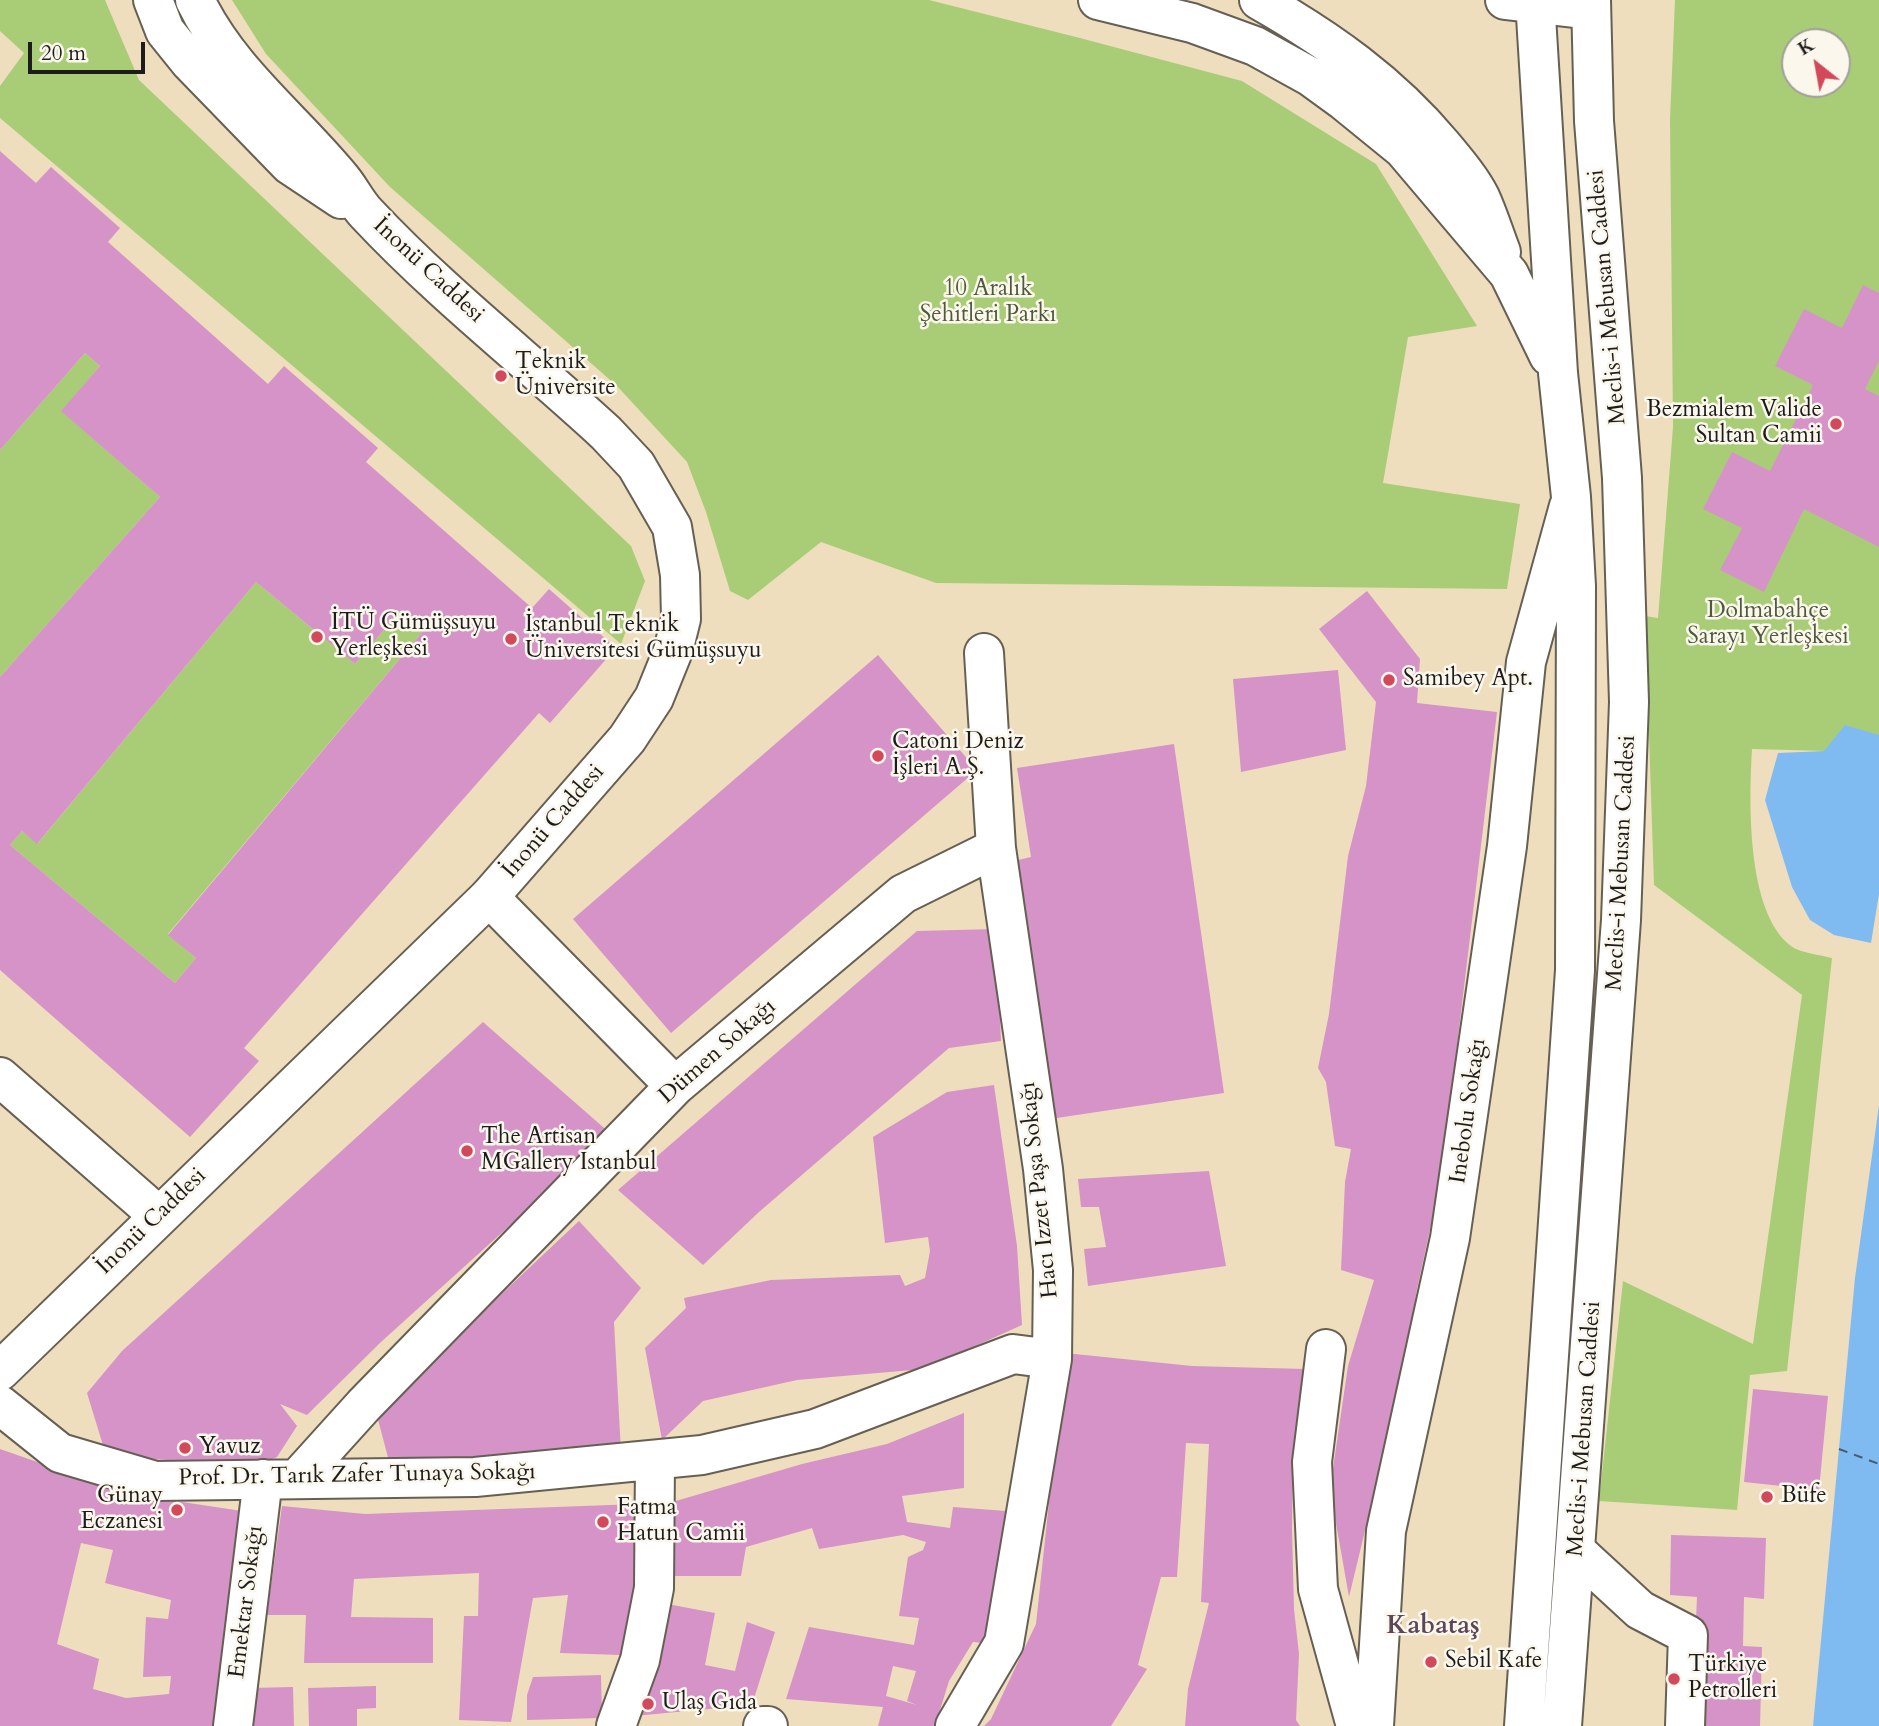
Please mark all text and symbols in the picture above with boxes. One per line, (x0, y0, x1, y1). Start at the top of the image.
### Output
scale bar (32, 28, 149, 72)
north arrow (1781, 28, 1851, 98)
text: K (1793, 32, 1820, 62)
text: 20 m (41, 39, 86, 68)
street label: Meclis-i Mebusan Caddesi (1583, 168, 1633, 426)
street label: İnonü Caddesi (367, 213, 489, 329)
park label: 10 Aralık Şehitleri Parkı (920, 276, 1056, 330)
place label: Teknik Üniversite (515, 349, 616, 403)
marker: Teknik Üniversite (493, 368, 509, 384)
place label: Bezmialem Valide Sultan Camii (1646, 397, 1822, 451)
marker: Bezmialem Valide Sultan Camii (1828, 416, 1844, 432)
park label: Dolmabahçe Sarayı Yerleşkesi (1687, 598, 1849, 652)
place label: İTÜ Gümüşsuyu Yerleşkesi (331, 610, 496, 664)
place label: İstanbul Teknik Üniversitesi Gümüşsuyu (525, 612, 762, 666)
marker: İTÜ Gümüşsuyu Yerleşkesi (309, 629, 325, 645)
marker: İstanbul Teknik Üniversitesi Gümüşsuyu (503, 631, 519, 647)
place label: Samibey Apt. (1403, 666, 1533, 694)
marker: Samibey Apt. (1381, 672, 1397, 688)
place label: Catoni Deniz İşleri A.Ş. (892, 729, 1024, 783)
street label: Meclis-i Mebusan Caddesi (1602, 734, 1642, 992)
marker: Catoni Deniz İşleri A.Ş. (870, 748, 886, 764)
street label: İnonü Caddesi (497, 759, 611, 885)
street label: Dümen Sokağı (654, 994, 782, 1110)
street label: Inebolu Sokağı (1445, 1037, 1493, 1185)
street label: Hacı Izzet Paşa Sokağı (1015, 1080, 1065, 1300)
place label: The Artisan MGallery Istanbul (481, 1124, 656, 1178)
marker: The Artisan MGallery Istanbul (459, 1143, 475, 1159)
street label: İnonü Caddesi (91, 1163, 213, 1281)
street label: Meclis-i Mebusan Caddesi (1562, 1300, 1608, 1558)
place label: Yavuz (199, 1434, 261, 1462)
marker: Yavuz (177, 1440, 193, 1456)
street label: Prof. Dr. Tarık Zafer Tunaya Sokağı (178, 1459, 536, 1493)
place label: Günay Eczanesi (80, 1483, 163, 1537)
place label: Büfe (1781, 1483, 1827, 1511)
marker: Büfe (1759, 1489, 1775, 1505)
place label: Fatma Hatun Camii (617, 1495, 745, 1549)
marker: Günay Eczanesi (169, 1502, 185, 1518)
marker: Fatma Hatun Camii (595, 1514, 611, 1530)
street label: Emektar Sokağı (224, 1524, 270, 1680)
district label: Kabataş (1386, 1611, 1480, 1643)
place label: Sebil Kafe (1445, 1648, 1542, 1676)
place label: Türkiye Petrolleri (1688, 1652, 1777, 1706)
marker: Sebil Kafe (1423, 1654, 1439, 1670)
marker: Türkiye Petrolleri (1666, 1671, 1682, 1687)
place label: Ulaş Gıda (662, 1690, 757, 1718)
marker: Ulaş Gıda (640, 1696, 656, 1712)

